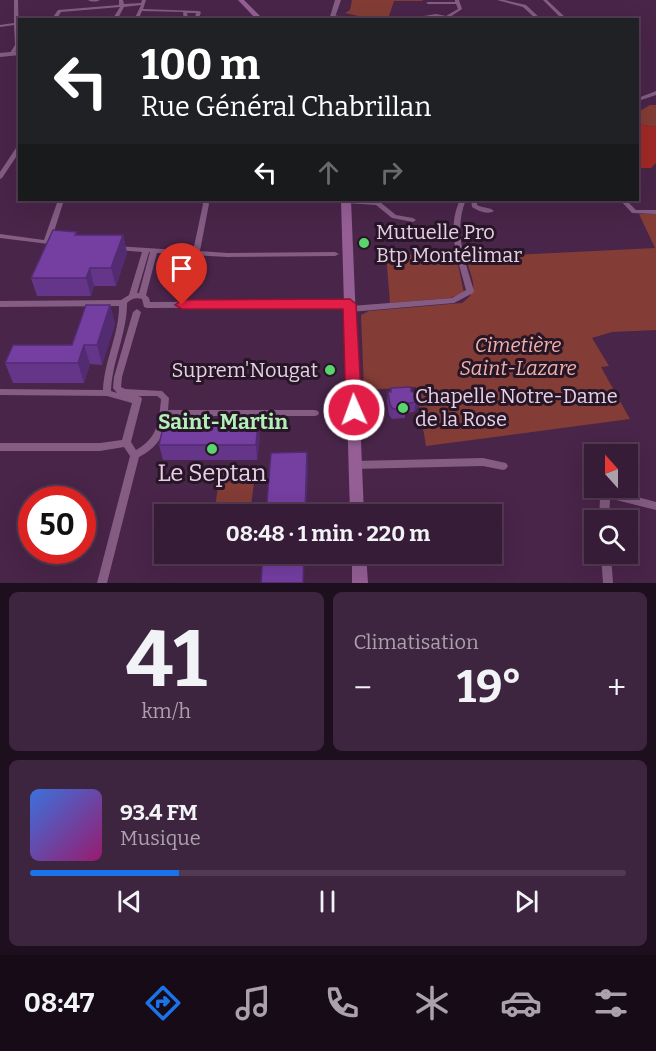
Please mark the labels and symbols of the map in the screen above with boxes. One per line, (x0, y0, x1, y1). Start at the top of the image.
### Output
place label: Mutuelle Pro Btp Montélimar (376, 220, 522, 267)
marker: Mutuelle Pro Btp Montélimar (357, 236, 371, 250)
pin (156, 243, 207, 305)
park label: Cimetière Saint-Lazare (459, 333, 577, 380)
place label: Suprem'Nougat (171, 358, 318, 382)
marker: Suprem'Nougat (323, 363, 337, 377)
position arrow (322, 378, 386, 442)
place label: Chapelle Notre-Dame de la Rose (415, 384, 618, 431)
marker: Chapelle Notre-Dame de la Rose (396, 401, 410, 415)
district label: Saint-Martin (158, 409, 289, 435)
marker: Le Septan (205, 442, 219, 456)
north arrow (584, 444, 638, 498)
place label: Le Septan (157, 459, 267, 487)
speed limit sign: 50 (18, 486, 96, 564)

